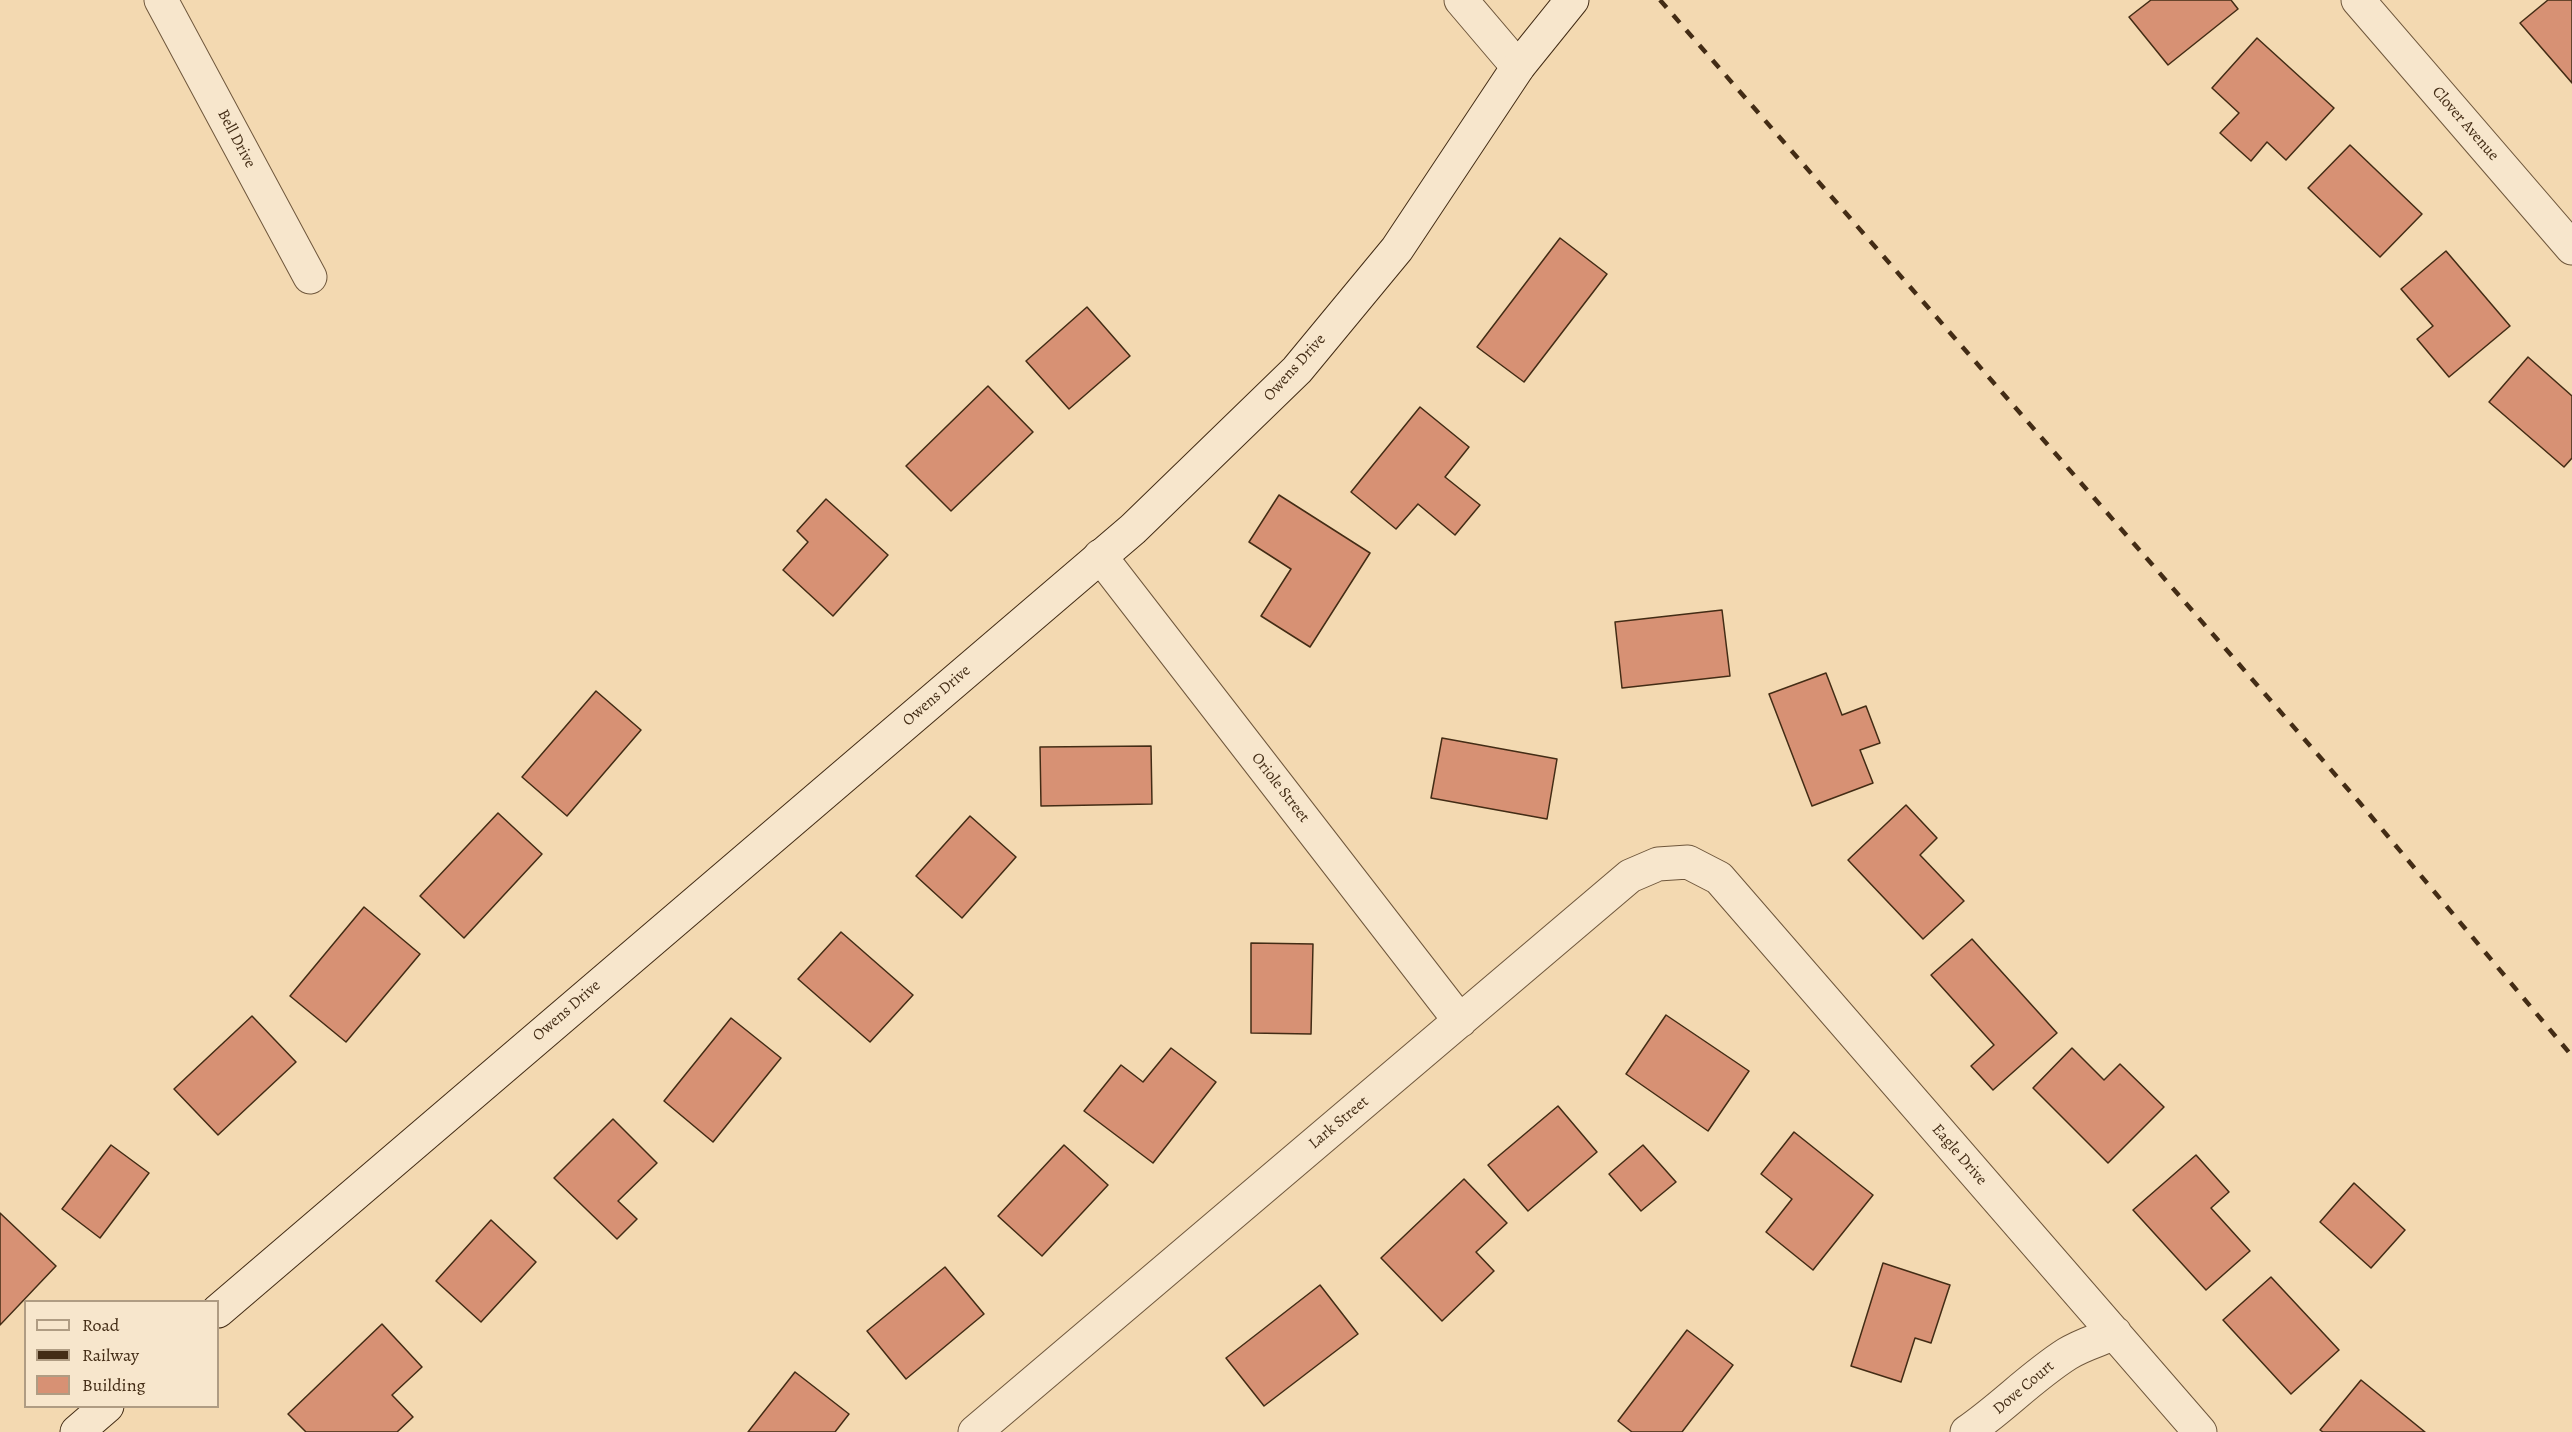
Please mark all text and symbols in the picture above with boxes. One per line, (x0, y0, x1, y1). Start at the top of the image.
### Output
street label: Clover Avenue (2427, 83, 2503, 165)
street label: Bell Drive (213, 106, 259, 172)
street label: Owens Drive (1260, 330, 1330, 406)
street label: Owens Drive (899, 661, 975, 731)
street label: Oriole Street (1247, 749, 1313, 827)
street label: Owens Drive (529, 976, 605, 1046)
street label: Lark Street (1305, 1092, 1373, 1154)
street label: Eagle Drive (1927, 1120, 1991, 1190)
legend (24, 1300, 219, 1408)
text: Road (82, 1313, 119, 1337)
text: Railway (82, 1343, 139, 1367)
street label: Dove Court (1990, 1357, 2058, 1419)
text: Building (82, 1373, 146, 1397)

